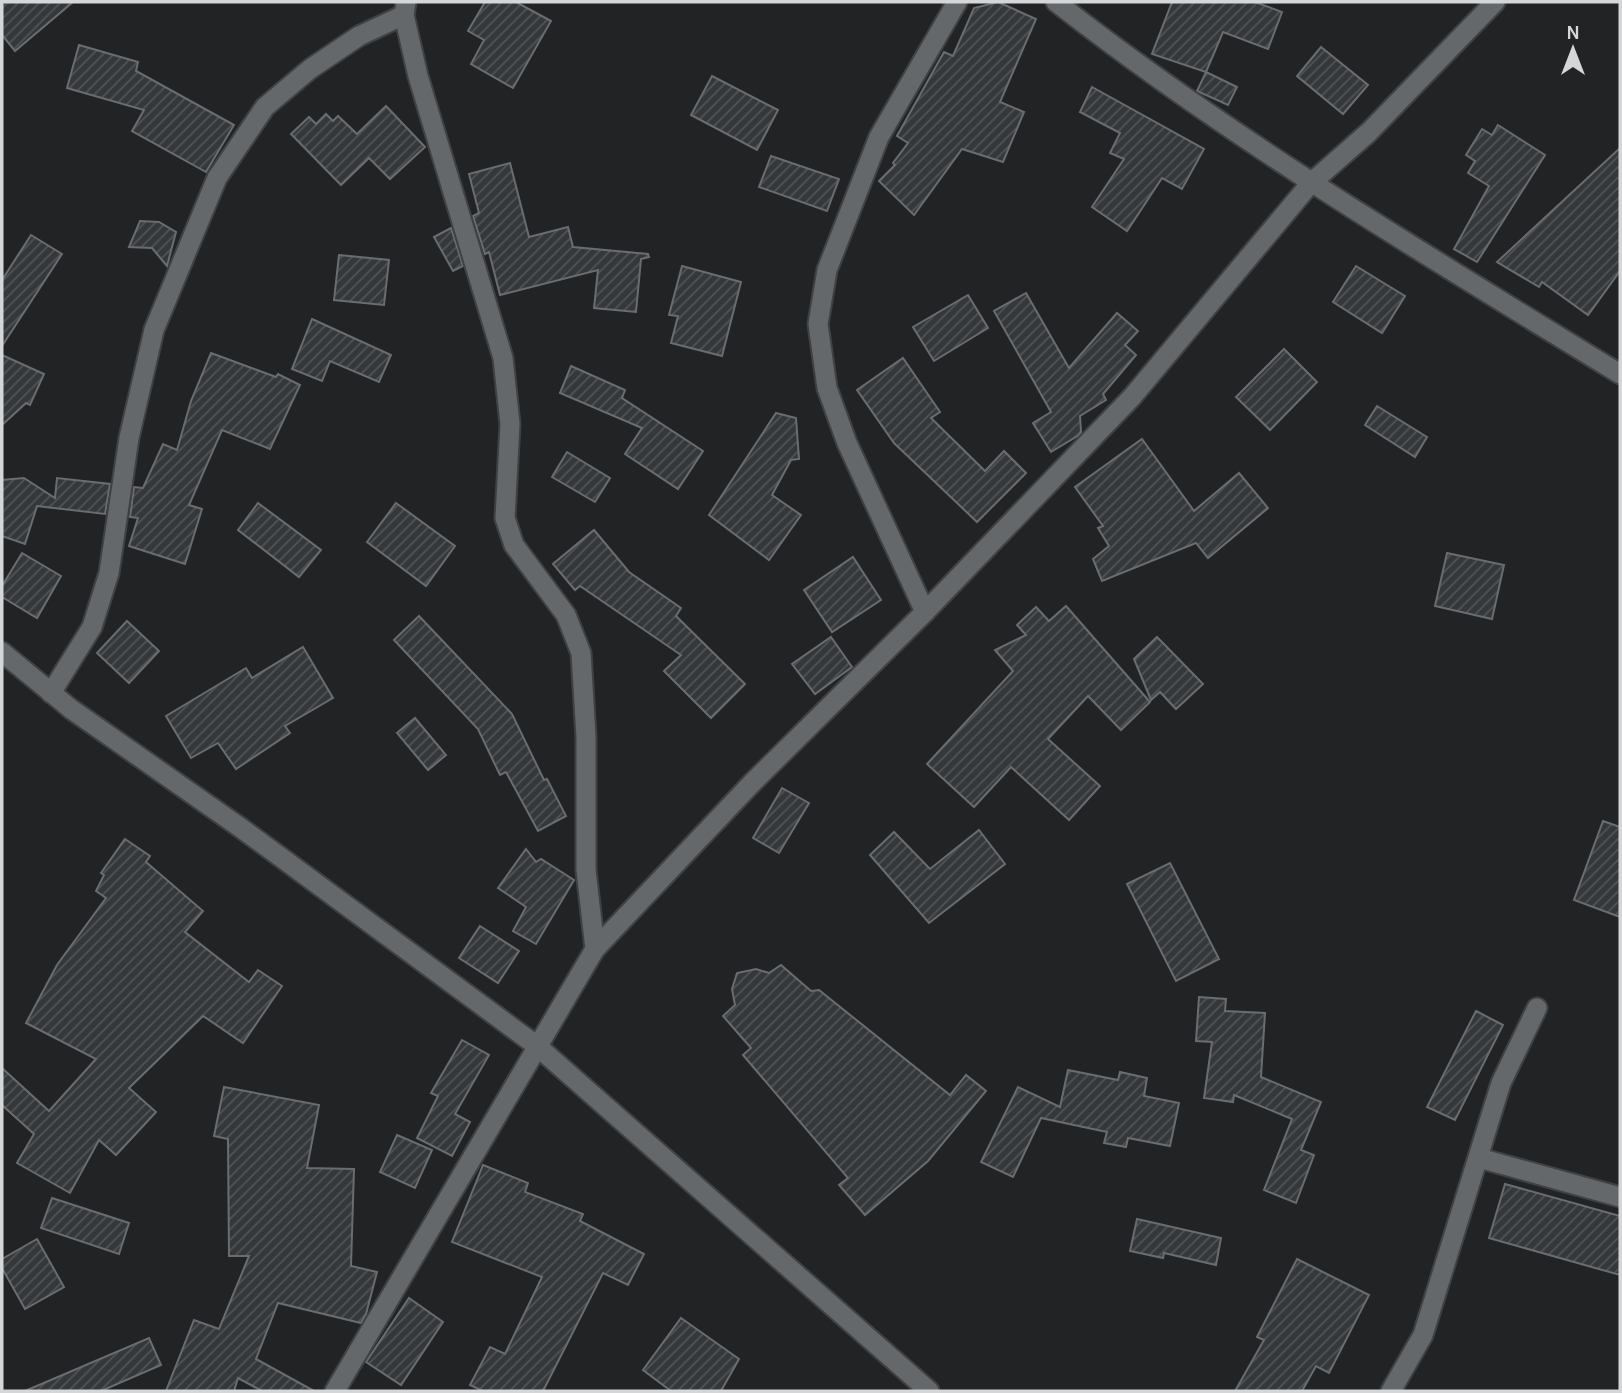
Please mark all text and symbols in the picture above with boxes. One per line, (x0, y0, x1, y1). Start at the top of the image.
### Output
north arrow (1538, 14, 1608, 84)
text: N (1566, 22, 1580, 44)

